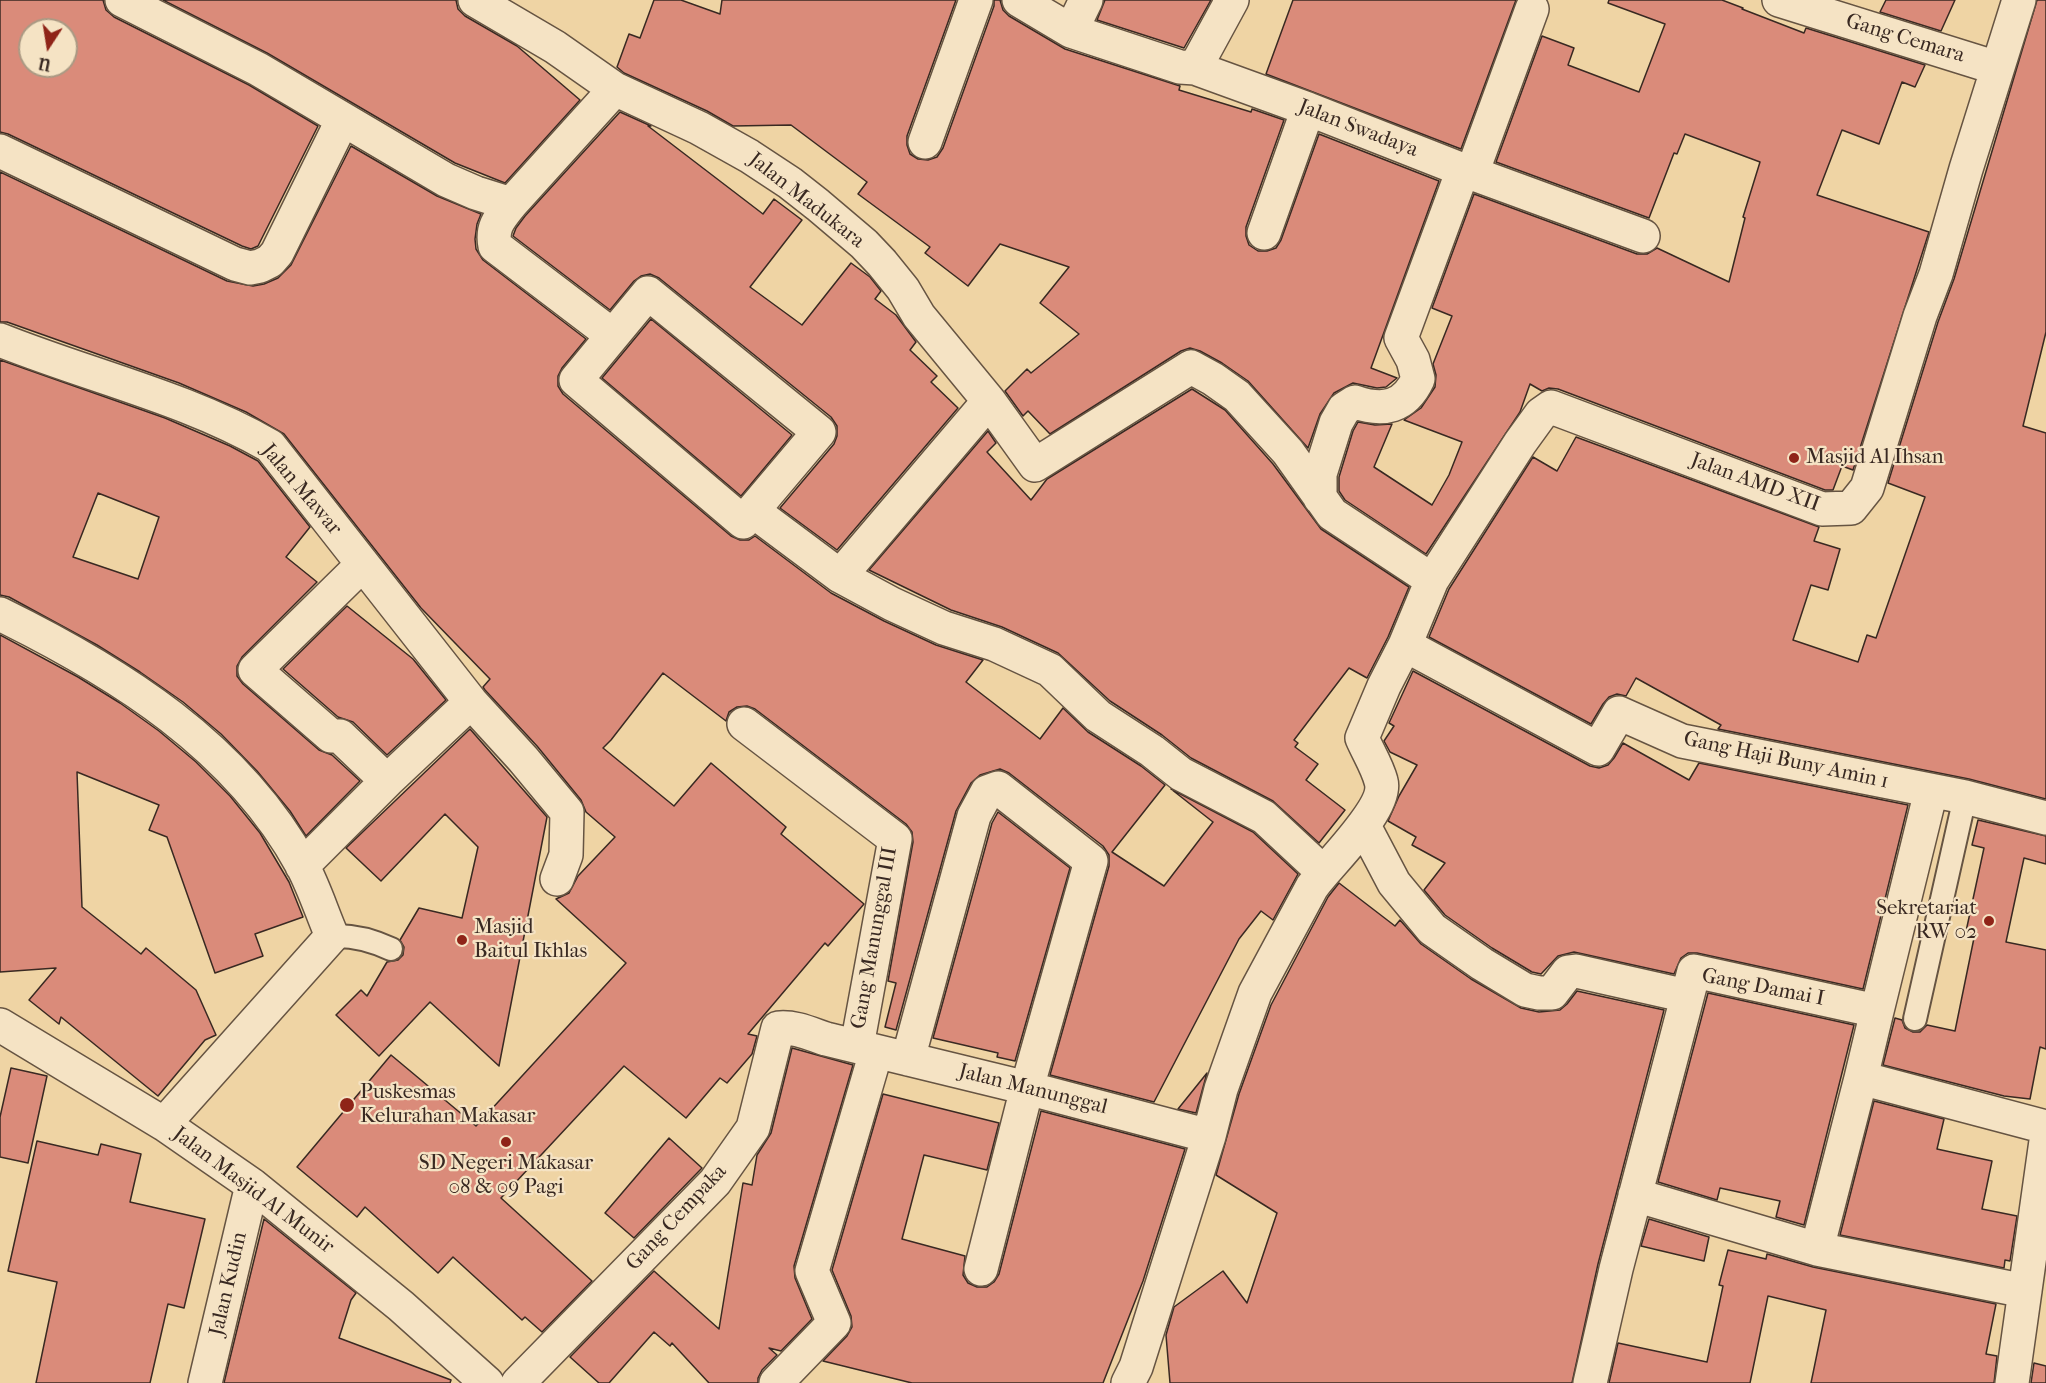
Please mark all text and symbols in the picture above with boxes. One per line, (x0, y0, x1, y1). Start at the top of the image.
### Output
street label: Gang Cemara (1843, 9, 1967, 69)
north arrow (18, 18, 78, 78)
text: U (37, 54, 53, 75)
street label: Jalan Swadaya (1294, 95, 1422, 163)
street label: Jalan Madukara (743, 148, 869, 254)
street label: Jalan Mawar (255, 439, 347, 541)
place label: Masjid Al Ihsan (1806, 445, 1944, 471)
street label: Jalan AMD XII (1687, 448, 1823, 518)
marker: Masjid Al Ihsan (1787, 451, 1801, 465)
street label: Gang Haji Buny Amin 1 (1681, 727, 1891, 795)
street label: Gang Manunggal III (847, 845, 903, 1031)
place label: Sekretariat RW 02 (1876, 896, 1977, 946)
marker: Sekretariat RW 02 (1982, 914, 1996, 928)
place label: Masjid Baitul Ikhlas (474, 915, 587, 965)
marker: Masjid Baitul Ikhlas (455, 933, 469, 947)
street label: Gang Damai I (1700, 964, 1826, 1012)
street label: Jalan Manunggal (956, 1059, 1110, 1121)
place label: Puskesmas Kelurahan Makasar (360, 1080, 535, 1130)
marker: Puskesmas Kelurahan Makasar (338, 1096, 356, 1114)
street label: Jalan Masjid Al Munir (167, 1122, 339, 1260)
marker: SD Negeri Makasar 08 & 09 Pagi (499, 1135, 513, 1149)
place label: SD Negeri Makasar 08 & 09 Pagi (419, 1151, 593, 1201)
street label: Gang Cempaka (621, 1160, 733, 1276)
street label: Jalan Kudin (205, 1230, 253, 1338)

